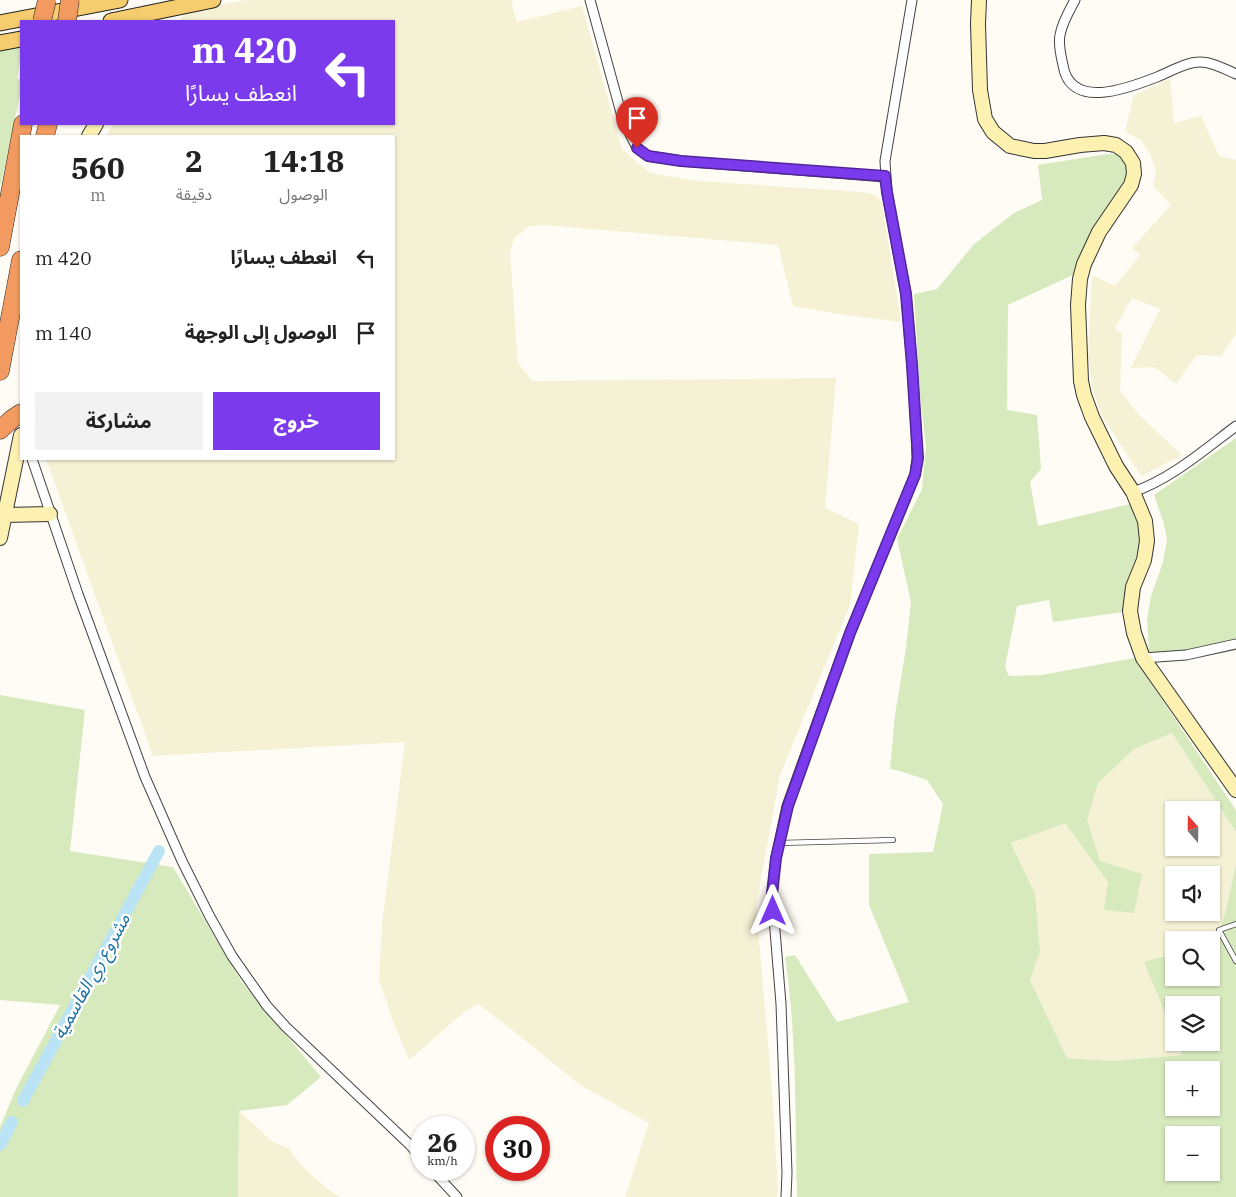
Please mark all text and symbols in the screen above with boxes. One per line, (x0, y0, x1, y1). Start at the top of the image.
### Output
text: 420 m (192, 27, 297, 73)
icon: left (315, 40, 380, 105)
text: انعطف يسارًا (185, 78, 297, 107)
pin (616, 97, 658, 148)
icon: arrive (623, 104, 651, 132)
text: 2 (185, 141, 203, 180)
text: 14:18 (263, 141, 344, 180)
text: 560 (71, 148, 125, 187)
text: دقيقة (176, 184, 212, 204)
text: الوصول (279, 184, 328, 204)
text: m (90, 185, 106, 205)
icon: left (352, 244, 380, 272)
text: انعطف يسارًا (231, 245, 337, 269)
text: 420 m (35, 246, 92, 270)
icon: arrive (352, 319, 380, 347)
text: الوصول إلى الوجهة (185, 320, 337, 344)
text: 140 m (35, 321, 92, 345)
button: مشاركة (35, 392, 203, 450)
button: خروج (213, 392, 380, 450)
north arrow (1165, 801, 1220, 856)
map controls (1165, 801, 1220, 1181)
button: sound (1165, 866, 1220, 921)
position arrow (746, 884, 798, 936)
water label: مشروع ري القاسمية (47, 909, 138, 1044)
button: search (1165, 931, 1220, 986)
button: layers (1165, 996, 1220, 1051)
button: + (1165, 1061, 1220, 1116)
speed limit sign: 30 (485, 1116, 550, 1181)
text: 26 (427, 1126, 458, 1159)
button: − (1165, 1126, 1220, 1181)
text: km/h (427, 1153, 458, 1168)

